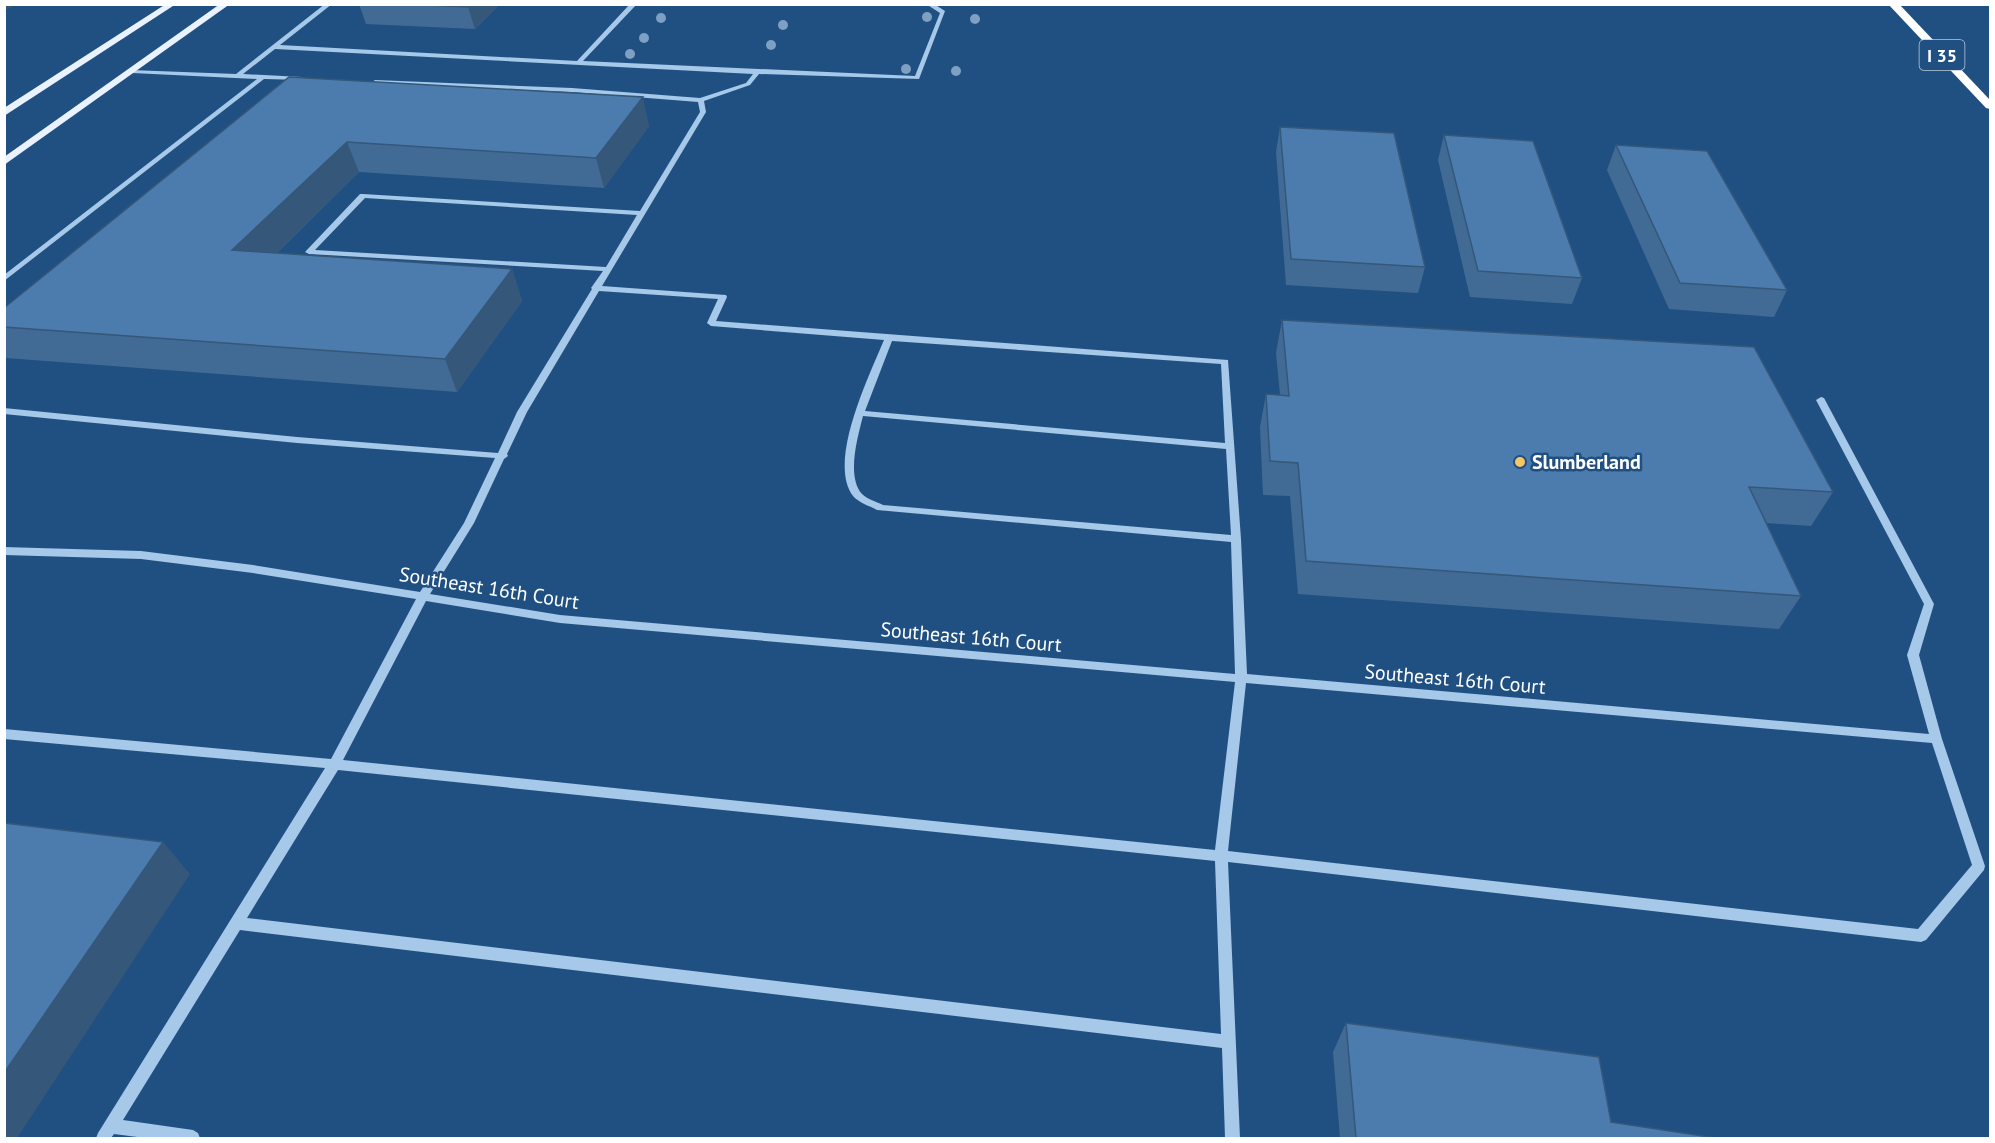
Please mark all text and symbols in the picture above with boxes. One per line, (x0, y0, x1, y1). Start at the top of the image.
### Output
road number: I 35 (1920, 40, 1964, 70)
place label: Slumberland (1532, 449, 1641, 475)
marker: Slumberland (1513, 455, 1527, 469)
street label: Southeast 16th Court (397, 561, 581, 615)
street label: Southeast 16th Court (879, 616, 1063, 658)
street label: Southeast 16th Court (1363, 658, 1547, 700)

